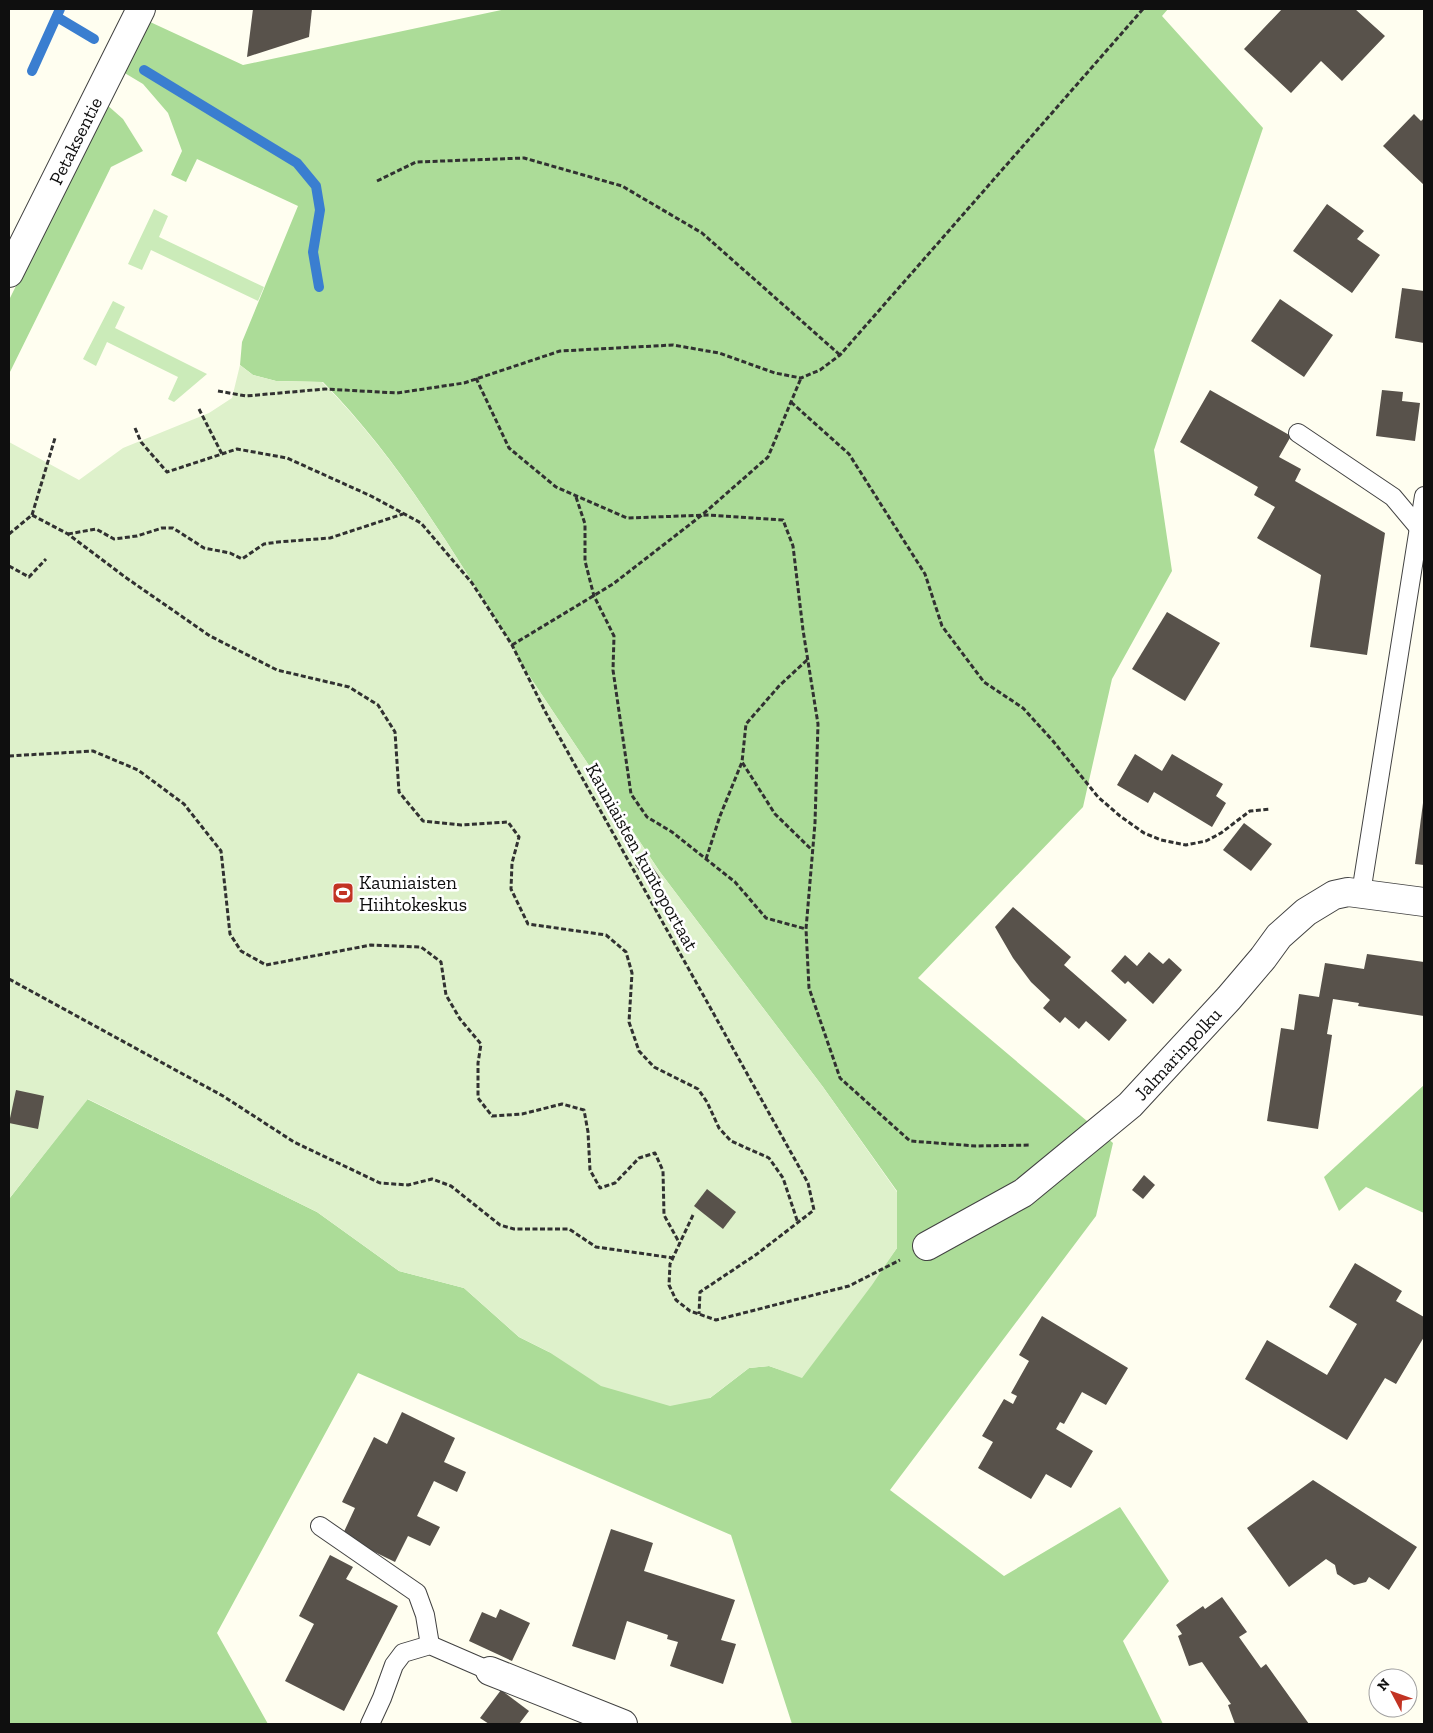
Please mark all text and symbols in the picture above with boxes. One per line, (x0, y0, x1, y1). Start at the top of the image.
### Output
street label: Petaksentie (44, 93, 107, 188)
street label: Kauniaisten kuntoportaat (581, 759, 703, 955)
place label: Kauniaisten Hiihtokeskus (359, 871, 467, 916)
sports icon: Kauniaisten Hiihtokeskus (331, 881, 355, 905)
street label: Jalmarinpolku (1129, 1002, 1226, 1105)
north arrow (1368, 1668, 1418, 1718)
text: N (1374, 1675, 1394, 1694)

